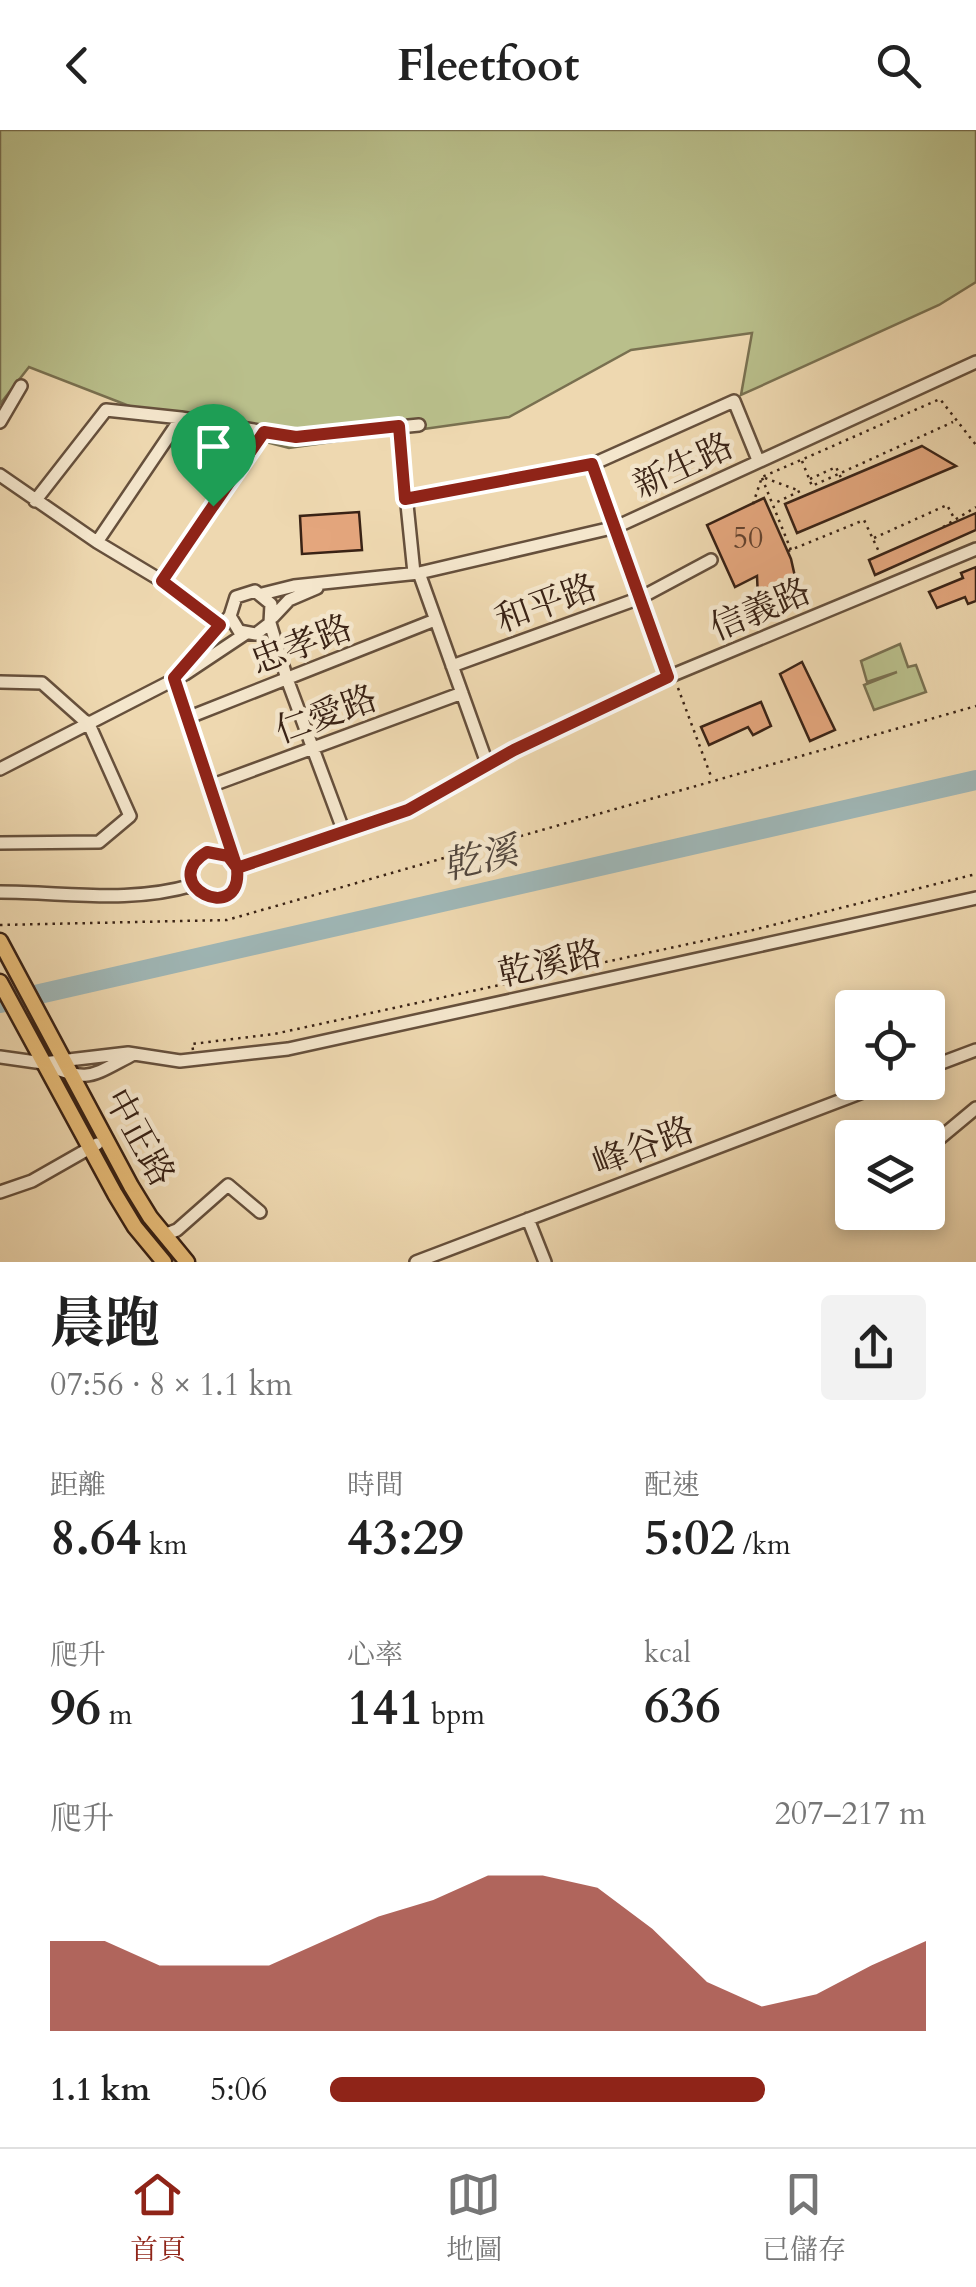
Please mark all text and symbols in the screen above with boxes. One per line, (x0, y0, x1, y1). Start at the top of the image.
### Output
text: Fleetfoot (397, 35, 579, 96)
icon: back (50, 38, 105, 93)
icon: search (871, 38, 926, 93)
pin (171, 404, 256, 507)
icon: arrive (186, 419, 241, 474)
street label: 新生路 (626, 422, 741, 510)
house number: 50 (733, 518, 763, 559)
street label: 和平路 (489, 563, 604, 644)
street label: 信義路 (703, 567, 818, 653)
street label: 忠孝路 (244, 604, 359, 686)
street label: 仁愛路 (269, 674, 384, 755)
water label: 乾溪 (437, 824, 527, 893)
street label: 乾溪路 (494, 930, 607, 998)
map controls (835, 990, 945, 1230)
button: locate (835, 990, 945, 1100)
street label: 中正路 (93, 1080, 186, 1195)
street label: 峰谷路 (586, 1106, 701, 1188)
button: layers (835, 1120, 945, 1230)
text: 晨跑 (50, 1288, 160, 1362)
button: share (821, 1295, 926, 1400)
text: 07:56 · 8 × 1.1 km (50, 1363, 293, 1407)
text: 距離 (50, 1466, 106, 1504)
text: 時間 (347, 1466, 403, 1504)
text: 配速 (644, 1466, 700, 1504)
text: 8.64 (50, 1504, 141, 1572)
text: 43:29 (347, 1504, 464, 1572)
text: 5:02 (644, 1504, 735, 1572)
text: km (141, 1526, 188, 1564)
text: /km (735, 1526, 791, 1564)
text: kcal (644, 1634, 691, 1672)
text: 爬升 (50, 1636, 106, 1674)
text: 心率 (347, 1636, 403, 1674)
text: 636 (644, 1672, 721, 1740)
text: 96 (50, 1674, 101, 1742)
text: 141 (347, 1674, 424, 1742)
text: m (101, 1696, 132, 1734)
text: bpm (424, 1696, 485, 1734)
text: 207–217 m (774, 1792, 926, 1836)
text: 爬升 (50, 1797, 114, 1841)
text: 1.1 km (50, 2068, 150, 2112)
text: 5:06 (210, 2068, 267, 2112)
tab: 首頁 (130, 2167, 186, 2269)
tab: 地圖 (446, 2167, 502, 2269)
tab: 已儲存 (762, 2167, 846, 2269)

